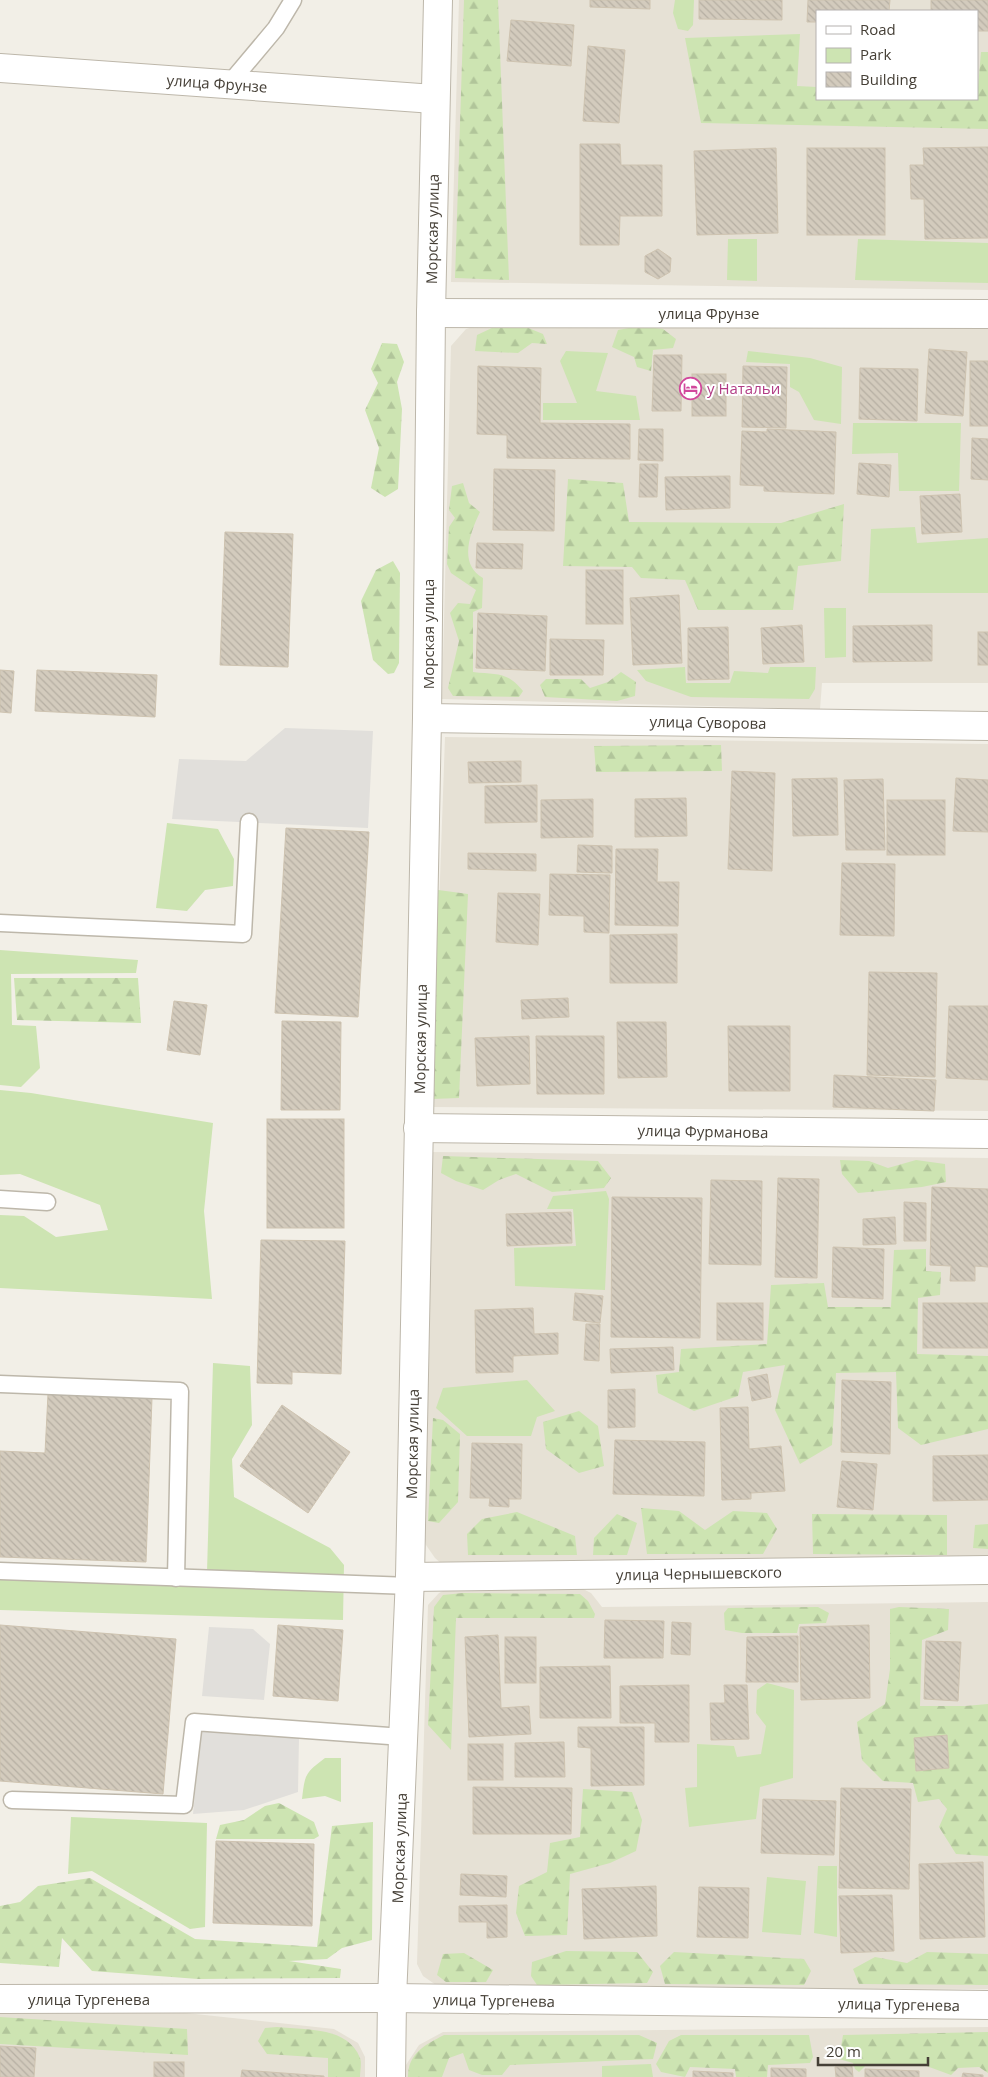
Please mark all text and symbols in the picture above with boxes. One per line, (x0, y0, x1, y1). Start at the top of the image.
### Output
legend (816, 10, 978, 100)
text: Road (860, 19, 896, 39)
text: Park (860, 44, 891, 64)
street label: улица Фрунзе (166, 69, 268, 97)
text: Building (860, 69, 917, 89)
street label: Морская улица (421, 174, 443, 284)
street label: улица Фрунзе (658, 303, 760, 323)
hotel icon: у Натальи (679, 376, 703, 400)
place label: у Натальи (707, 378, 780, 398)
street label: Морская улица (418, 579, 438, 689)
street label: улица Суворова (649, 711, 767, 733)
street label: Морская улица (409, 984, 431, 1094)
street label: улица Фурманова (637, 1120, 769, 1142)
street label: Морская улица (401, 1389, 423, 1499)
street label: улица Чернышевского (616, 1562, 782, 1584)
street label: Морская улица (387, 1792, 411, 1904)
street label: улица Тургенева (28, 1989, 150, 2009)
street label: улица Тургенева (433, 1989, 555, 2011)
street label: улица Тургенева (838, 1993, 960, 2015)
scale bar (818, 2034, 928, 2066)
text: 20 m (826, 2041, 861, 2061)

